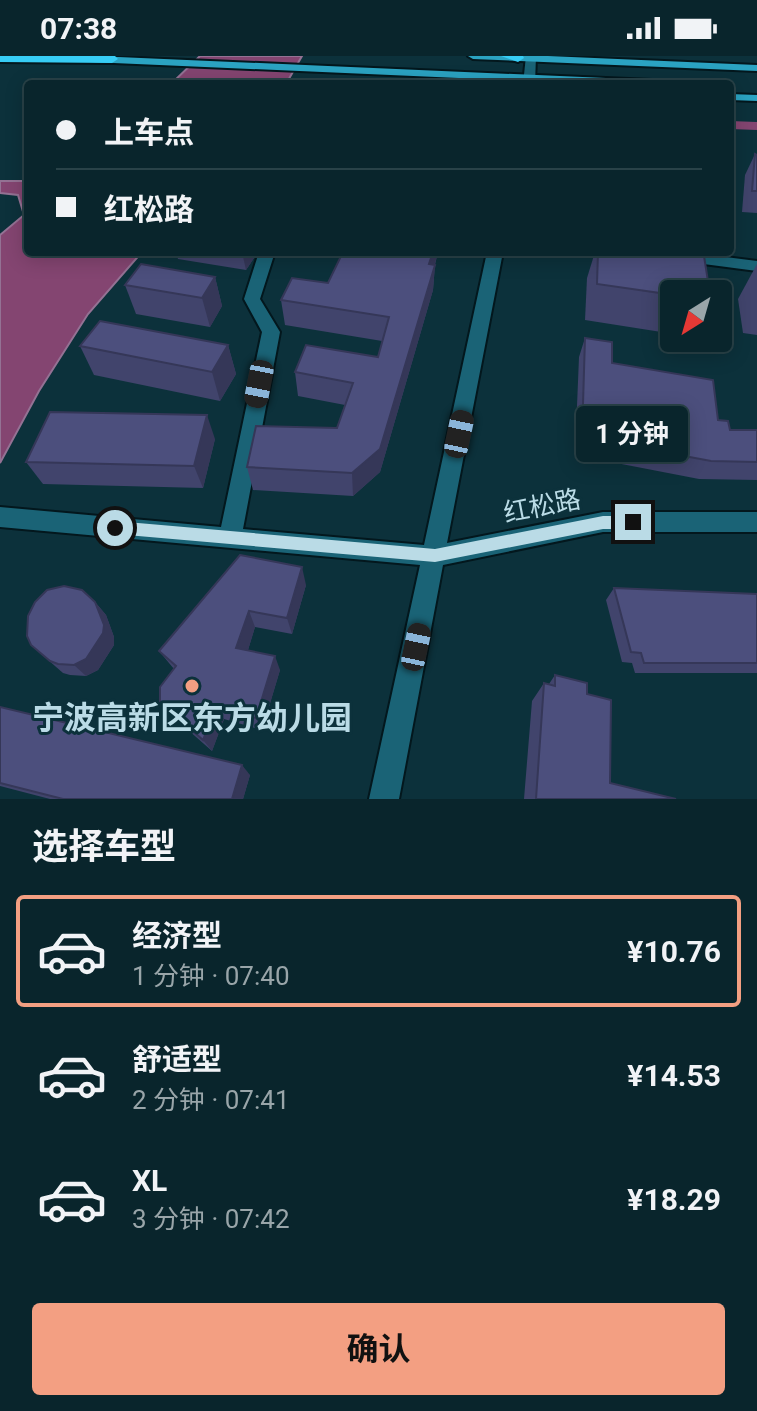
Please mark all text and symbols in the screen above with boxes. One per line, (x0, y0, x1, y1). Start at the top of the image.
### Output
text: 07:38 (40, 11, 117, 46)
text: 上车点 (104, 115, 194, 150)
text: 红松路 (104, 192, 194, 227)
north arrow (660, 280, 732, 352)
map controls (660, 280, 732, 352)
car (243, 358, 275, 410)
callout: 1 分钟 (577, 406, 689, 462)
car (442, 408, 476, 460)
text: 1 分钟 (595, 419, 669, 449)
street label: 红松路 (501, 484, 583, 528)
route end (615, 504, 651, 540)
route start (97, 510, 133, 546)
car (399, 621, 433, 673)
marker: 宁波高新区东方幼儿园 (183, 677, 201, 695)
place label: 宁波高新区东方幼儿园 (32, 699, 352, 737)
text: 选择车型 (32, 826, 176, 868)
icon: car (36, 915, 108, 987)
text: 经济型 (132, 918, 222, 953)
text: ¥10.76 (627, 934, 721, 969)
text: 1 分钟 · 07:40 (132, 961, 290, 991)
icon: car (36, 1039, 108, 1111)
text: 舒适型 (132, 1042, 222, 1077)
text: ¥14.53 (627, 1058, 721, 1093)
text: 2 分钟 · 07:41 (132, 1085, 290, 1115)
icon: car (36, 1163, 108, 1235)
text: XL (132, 1163, 167, 1198)
text: ¥18.29 (627, 1182, 721, 1217)
text: 3 分钟 · 07:42 (132, 1204, 290, 1234)
button: 确认 (32, 1303, 725, 1395)

